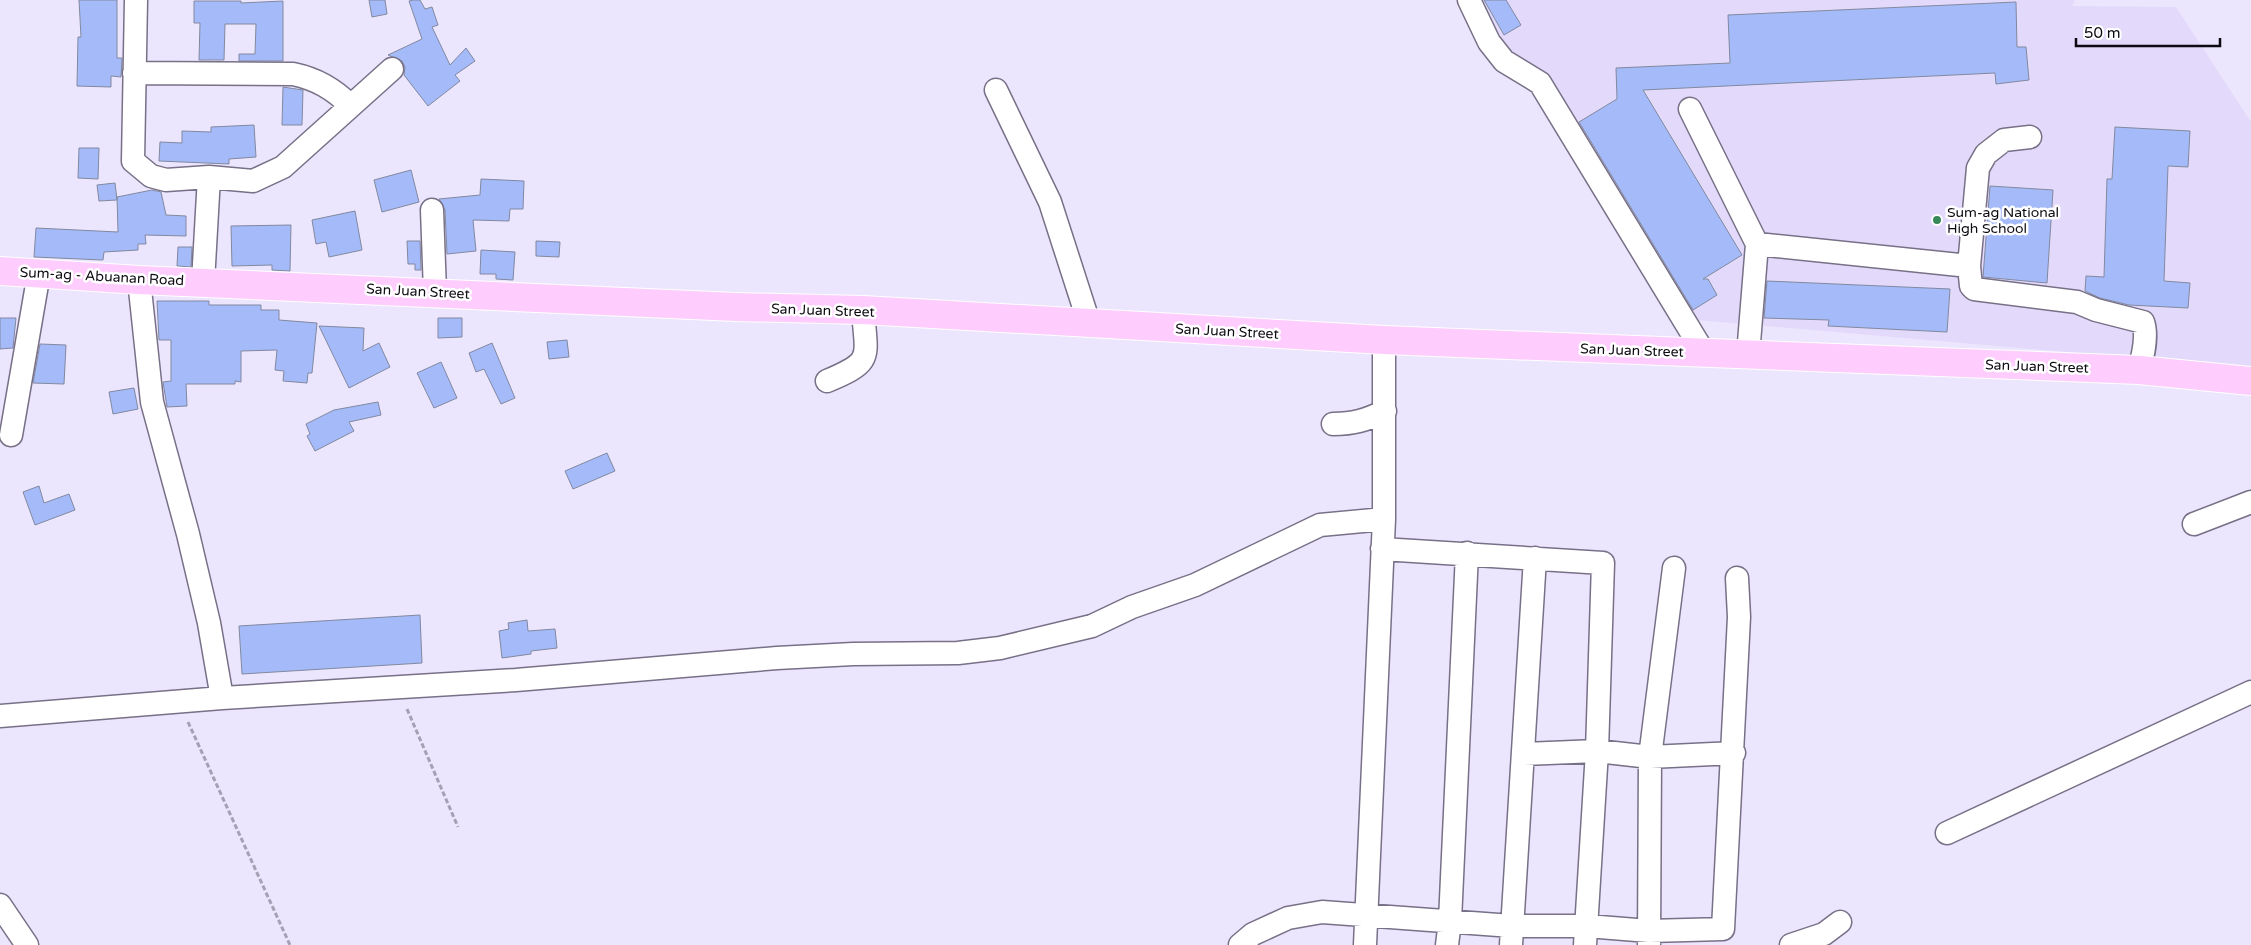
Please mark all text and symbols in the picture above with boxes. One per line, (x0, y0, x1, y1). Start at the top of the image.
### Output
scale bar (2076, 15, 2220, 47)
text: 50 m (2084, 24, 2121, 42)
place label: Sum-ag National High School (1947, 204, 2059, 237)
marker: Sum-ag National High School (1931, 214, 1943, 226)
street label: Sum-ag - Abuanan Road (19, 264, 185, 289)
street label: San Juan Street (366, 280, 471, 303)
street label: San Juan Street (771, 300, 876, 321)
street label: San Juan Street (1175, 320, 1280, 343)
street label: San Juan Street (1580, 340, 1685, 361)
street label: San Juan Street (1985, 356, 2090, 377)

